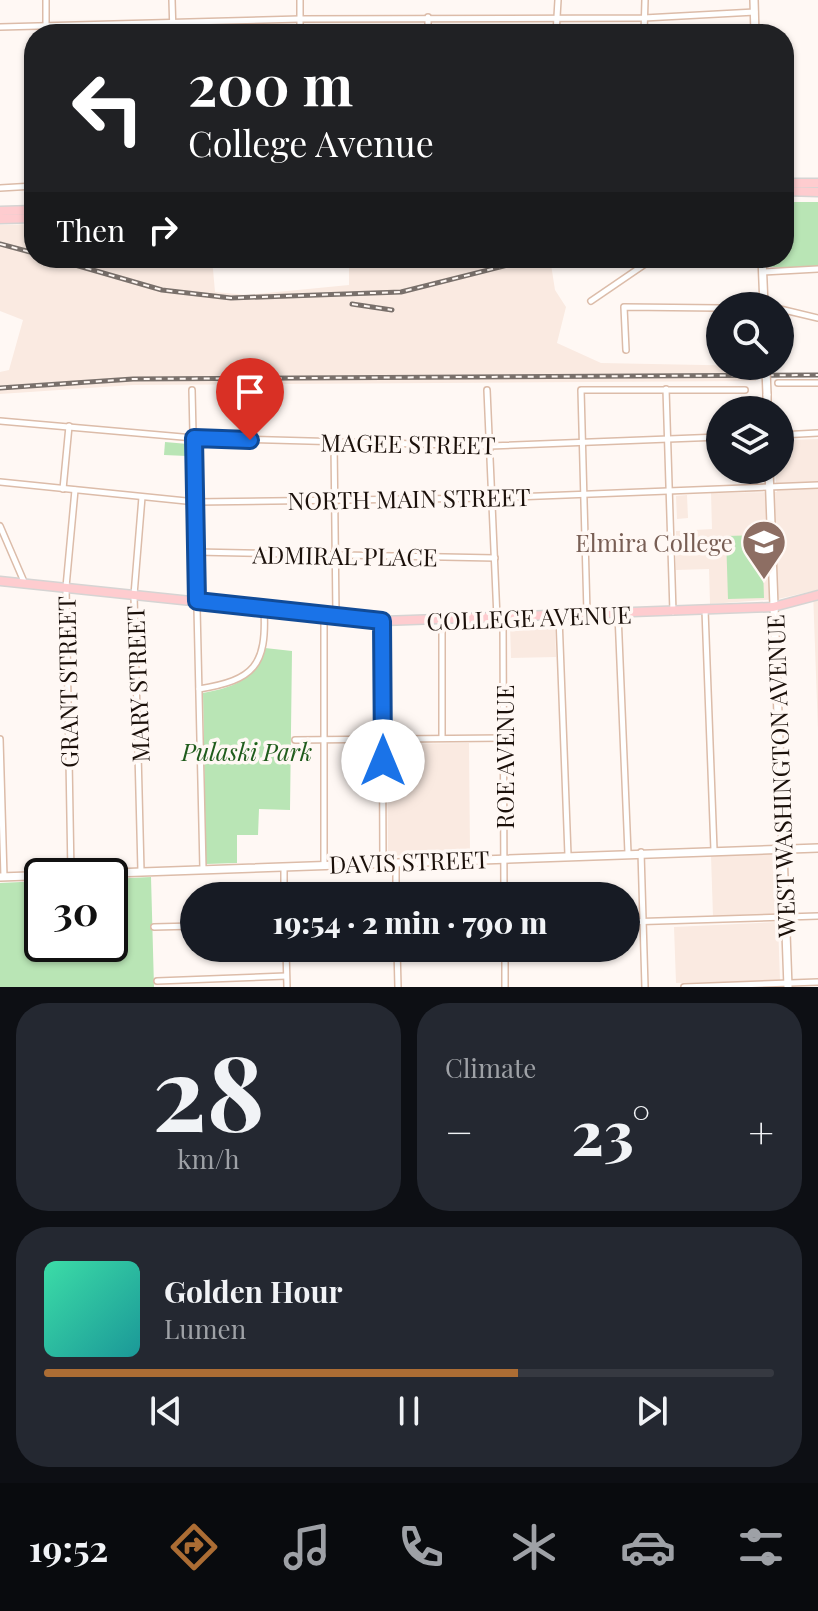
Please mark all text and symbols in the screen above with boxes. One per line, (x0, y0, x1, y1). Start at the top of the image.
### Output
text: 200 m (188, 46, 353, 121)
icon: left (56, 56, 160, 160)
text: College Avenue (188, 118, 434, 166)
icon: right (141, 208, 185, 252)
text: Then (56, 210, 125, 250)
map controls (706, 292, 794, 484)
button: search (706, 292, 794, 380)
pin (216, 358, 284, 440)
icon: arrive (228, 370, 272, 414)
button: layers (706, 396, 794, 484)
street label: MAGEE STREET (320, 425, 496, 461)
street label: NORTH MAIN STREET (287, 480, 531, 516)
school or university icon: Elmira College (740, 518, 788, 581)
place label: Elmira College (575, 526, 733, 558)
street label: ADMIRAL PLACE (251, 537, 438, 573)
street label: GRANT STREET (50, 596, 84, 768)
street label: COLLEGE AVENUE (426, 597, 632, 637)
street label: MARY STREET (118, 605, 156, 763)
street label: WEST WASHINGTON AVENUE (758, 614, 802, 939)
street label: ROE AVENUE (488, 685, 520, 829)
position arrow (341, 719, 425, 803)
park label: Pulaski Park (181, 735, 312, 767)
street label: DAVIS STREET (328, 842, 490, 880)
speed limit sign: 30 (24, 858, 128, 962)
text: 19:54 · 2 min · 790 m (273, 902, 547, 942)
text: 28 (152, 1019, 265, 1158)
text: Climate (445, 1050, 536, 1085)
text: 23° (571, 1090, 650, 1170)
text: − (445, 1101, 473, 1160)
text: + (748, 1101, 774, 1160)
text: km/h (177, 1141, 240, 1176)
text: Golden Hour (164, 1271, 343, 1311)
text: Lumen (164, 1311, 246, 1346)
icon: previous (144, 1389, 188, 1433)
icon: pause (387, 1389, 431, 1433)
icon: next (630, 1389, 674, 1433)
icon: directions (166, 1519, 222, 1575)
icon: music (279, 1519, 335, 1575)
icon: phone (393, 1519, 449, 1575)
icon: climate (506, 1519, 562, 1575)
icon: car (620, 1519, 676, 1575)
icon: filters (733, 1519, 789, 1575)
text: 19:52 (29, 1523, 108, 1571)

